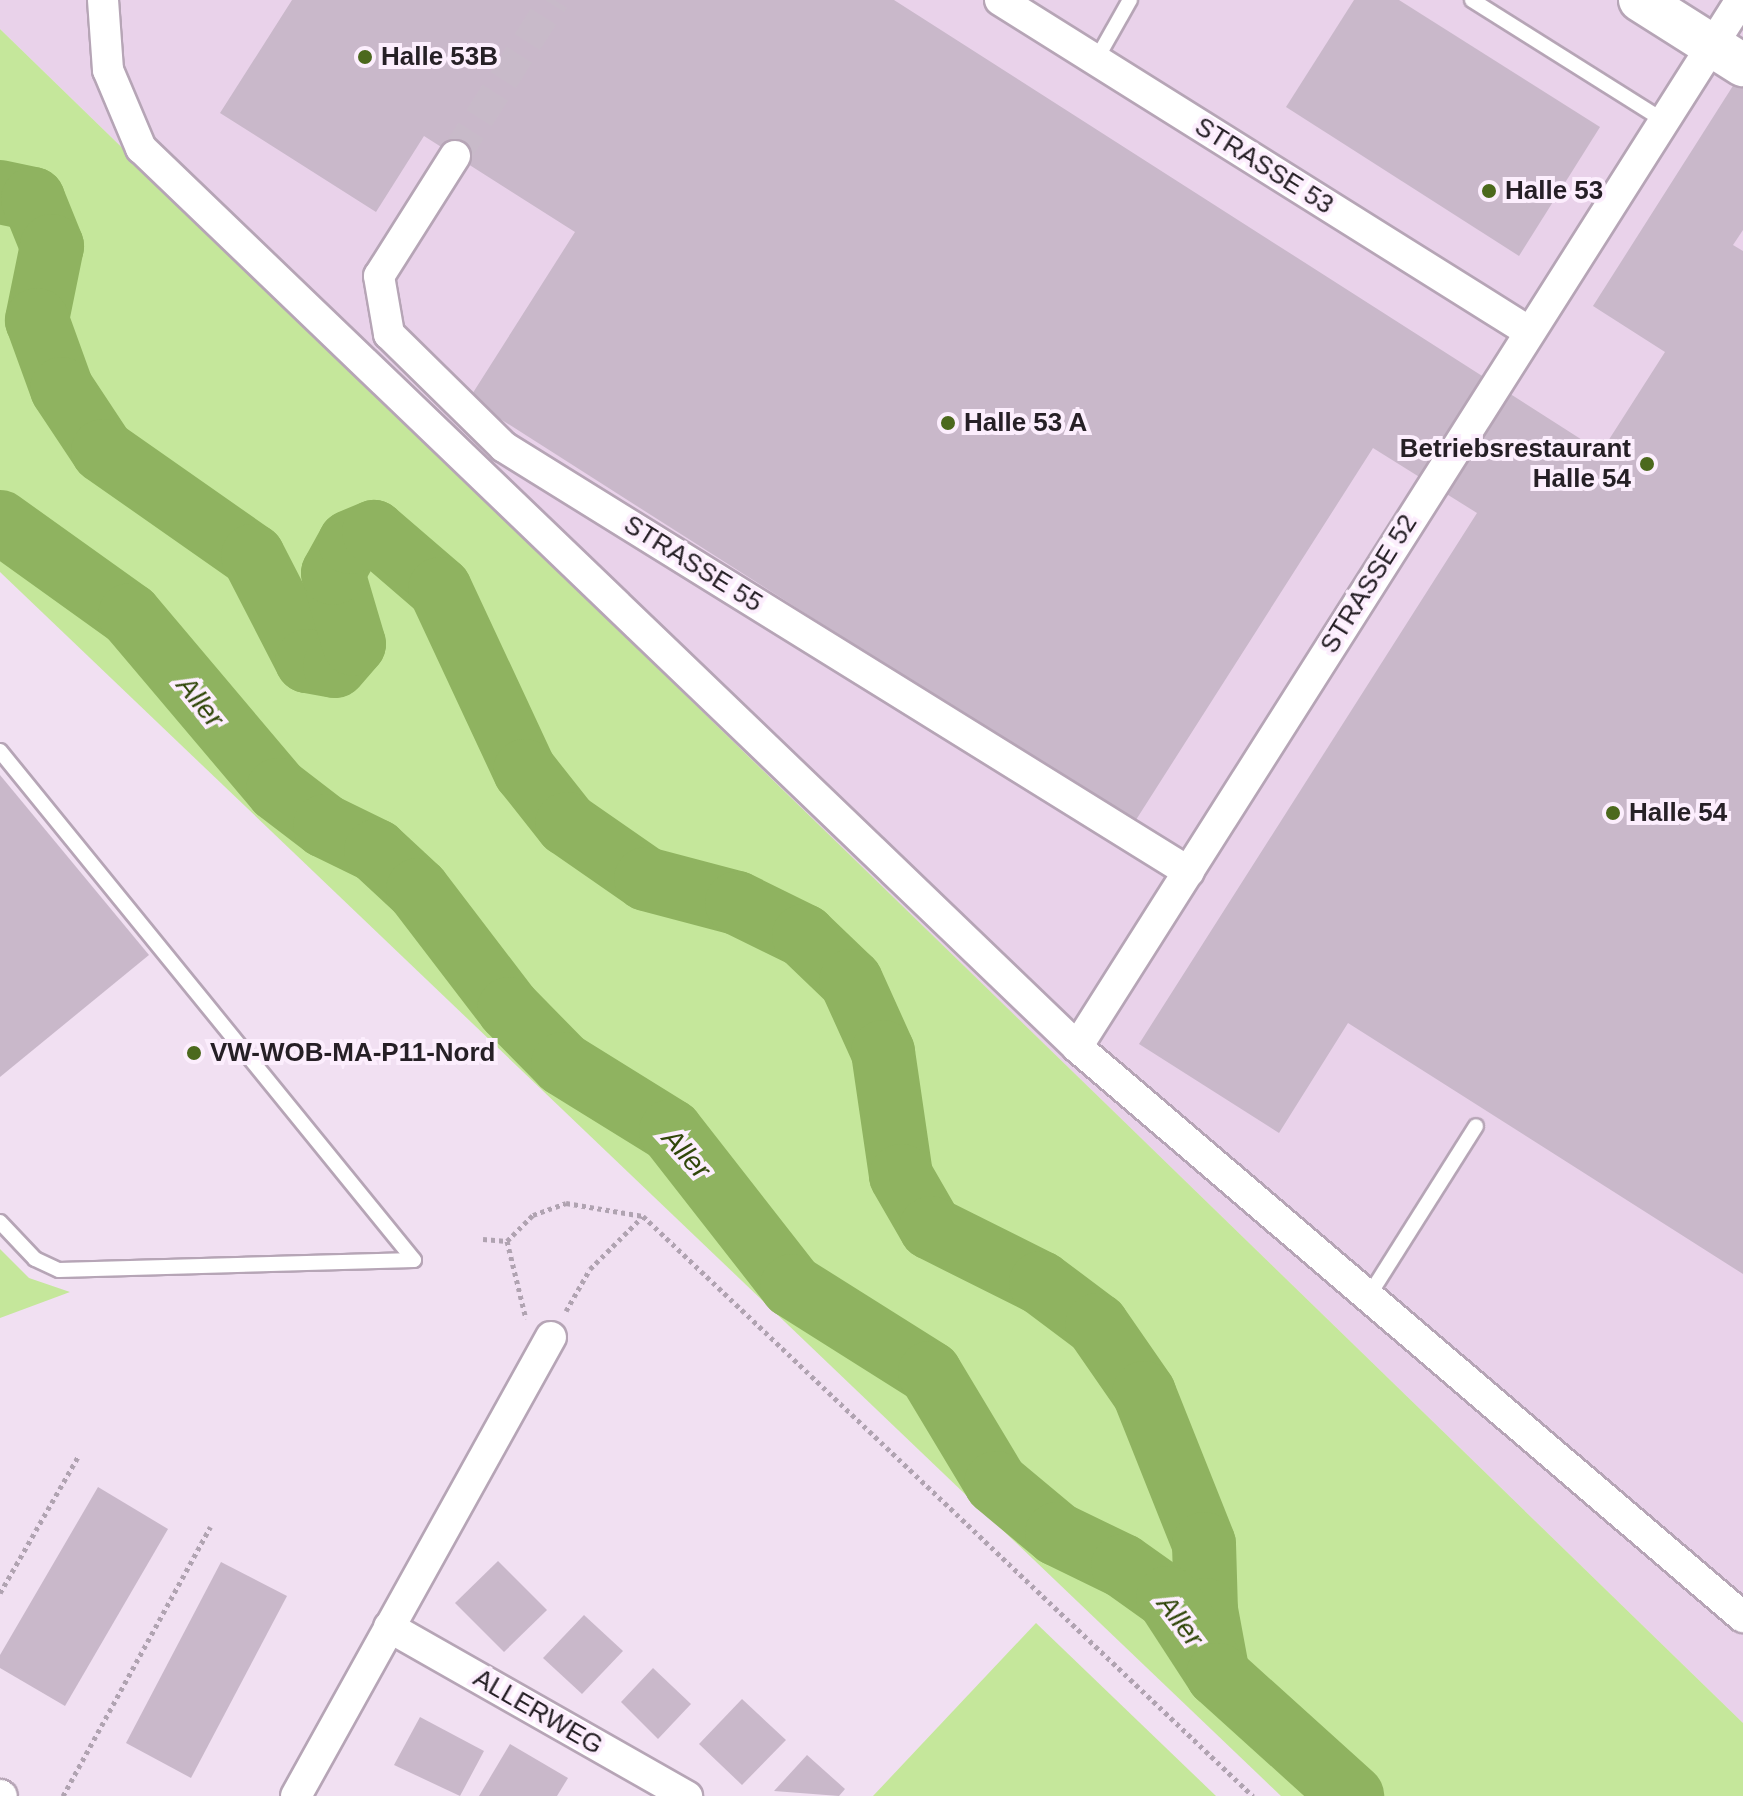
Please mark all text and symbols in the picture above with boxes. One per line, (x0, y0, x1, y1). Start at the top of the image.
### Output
place label: Halle 53B (381, 41, 498, 73)
marker: Halle 53B (356, 48, 374, 66)
street label: STRASSE 53 (1189, 111, 1339, 221)
place label: Halle 53 (1505, 175, 1603, 207)
marker: Halle 53 (1480, 182, 1498, 200)
place label: Halle 53 A (964, 407, 1088, 439)
marker: Halle 53 A (939, 414, 957, 432)
place label: Betriebsrestaurant Halle 54 (1400, 433, 1631, 494)
marker: Betriebsrestaurant Halle 54 (1638, 455, 1656, 473)
street label: STRASSE 55 (618, 509, 768, 619)
street label: STRASSE 52 (1314, 509, 1424, 659)
water label: Aller (169, 670, 231, 734)
place label: Halle 54 (1629, 797, 1727, 829)
marker: Halle 54 (1604, 804, 1622, 822)
place label: VW-WOB-MA-P11-Nord (210, 1037, 495, 1069)
marker: VW-WOB-MA-P11-Nord (185, 1044, 203, 1062)
water label: Aller (655, 1122, 717, 1186)
water label: Aller (1150, 1589, 1210, 1653)
street label: ALLERWEG (468, 1662, 608, 1762)

